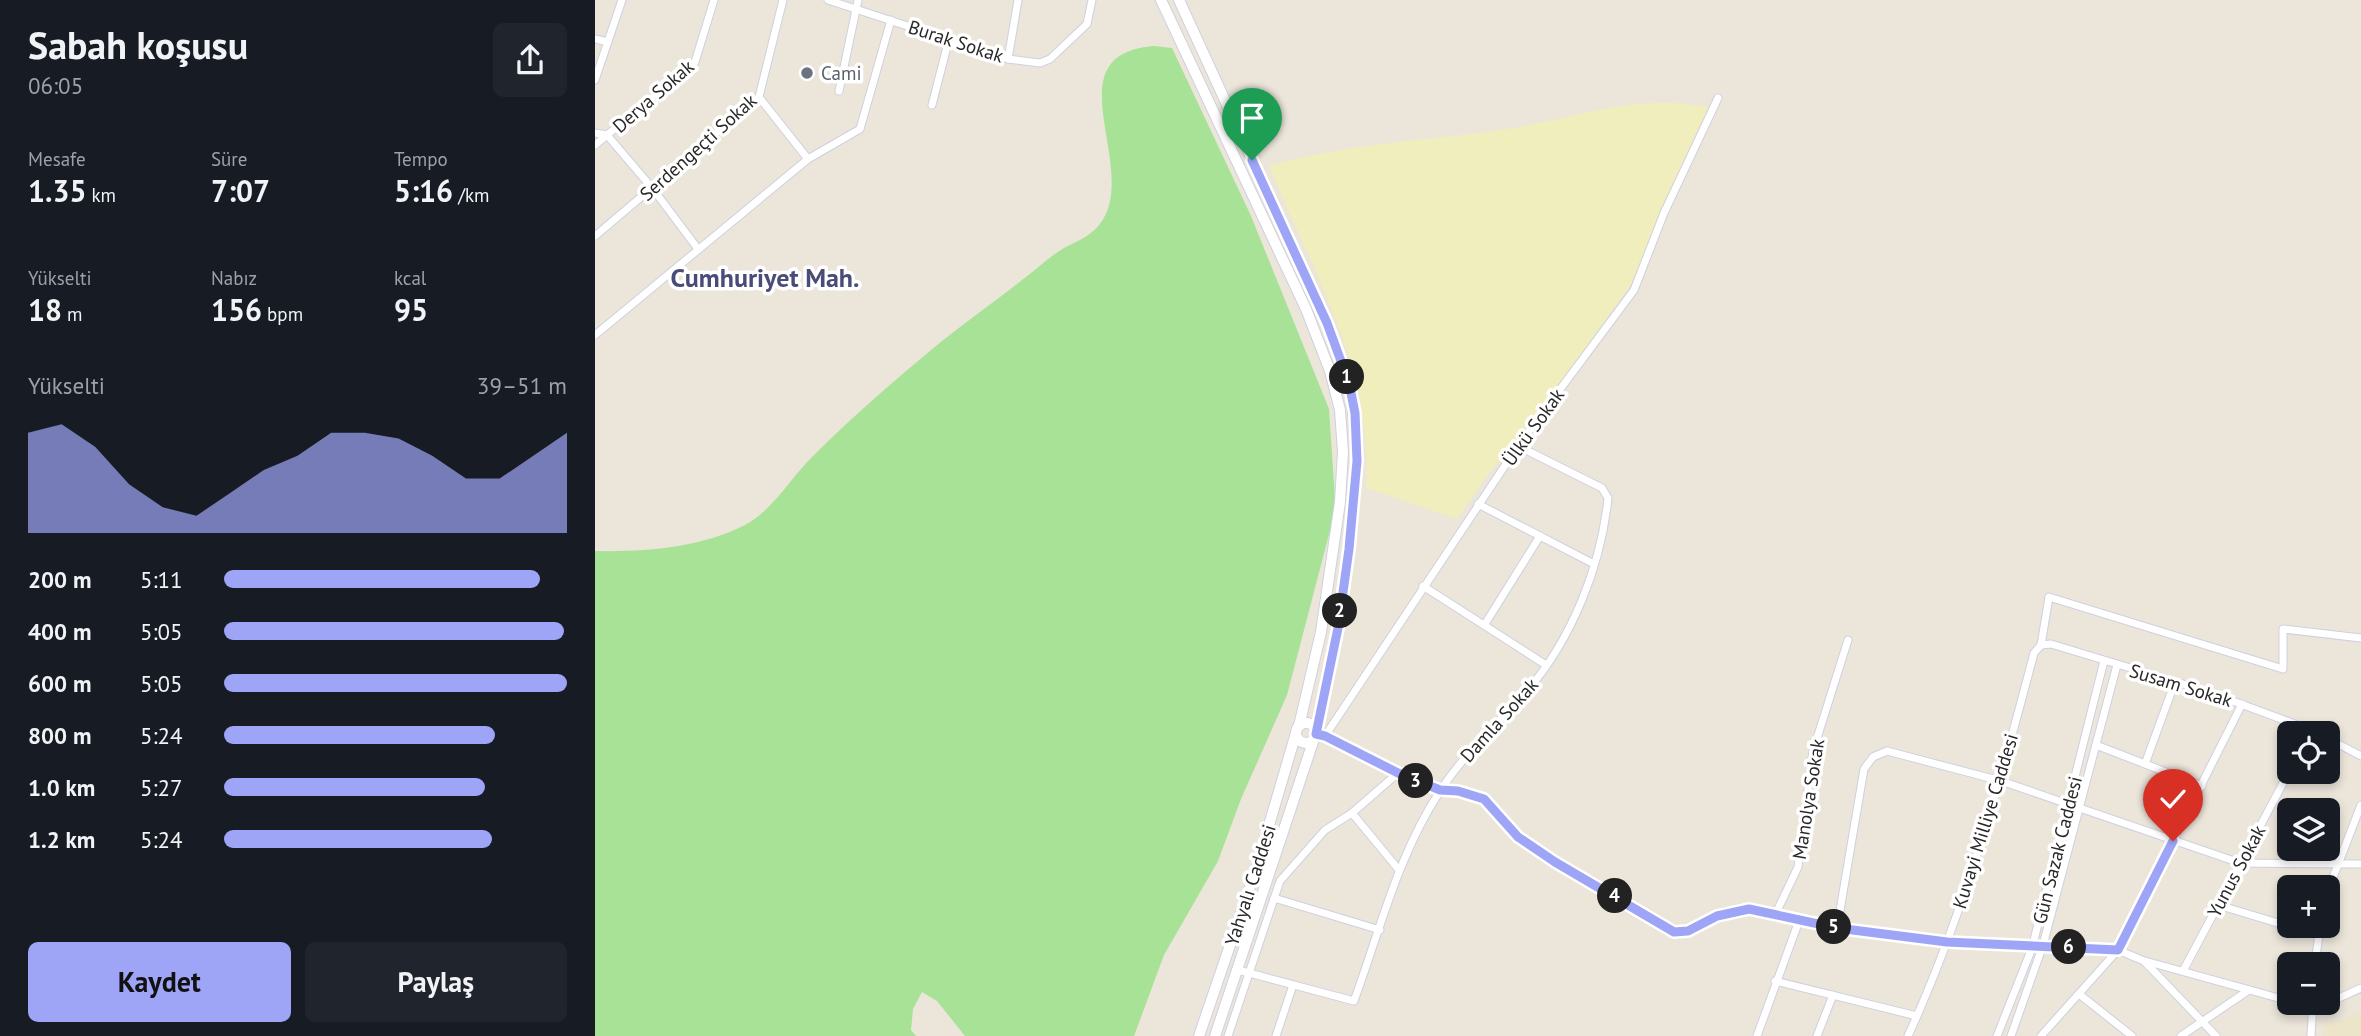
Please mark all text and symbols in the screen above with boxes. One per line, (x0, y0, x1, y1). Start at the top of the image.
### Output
street label: Burak Sokak (905, 14, 1007, 68)
text: Sabah koşusu (28, 20, 248, 69)
button: share (493, 23, 567, 97)
street label: Derya Sokak (607, 54, 699, 138)
place label: Cami (821, 61, 861, 85)
marker: Cami (799, 65, 815, 81)
text: 06:05 (28, 71, 83, 100)
street label: Serdengeçti Sokak (635, 88, 761, 206)
pin (1222, 88, 1282, 160)
icon: arrive (1233, 99, 1271, 137)
text: Mesafe (28, 147, 86, 171)
text: Süre (211, 147, 247, 171)
text: Tempo (394, 147, 448, 171)
text: 1.35 (28, 171, 86, 210)
text: 7:07 (211, 171, 270, 210)
text: 5:16 (394, 171, 453, 210)
text: km (86, 183, 116, 207)
text: /km (453, 183, 489, 207)
district label: Cumhuriyet Mah. (671, 261, 859, 294)
text: Yükselti (28, 266, 92, 290)
text: Nabız (211, 266, 257, 290)
text: kcal (394, 266, 426, 290)
text: 18 (28, 290, 62, 329)
text: 156 (211, 290, 262, 329)
text: 95 (394, 290, 428, 329)
text: m (62, 302, 83, 326)
text: bpm (262, 302, 303, 326)
pin: 1 (1329, 360, 1365, 394)
text: 1 (1341, 364, 1352, 388)
text: Yükselti (28, 371, 105, 400)
text: 39–51 m (477, 371, 567, 400)
street label: Ülkü Sokak (1497, 383, 1569, 471)
text: 200 m (28, 565, 91, 594)
text: 5:11 (140, 565, 183, 594)
pin: 2 (1323, 594, 1357, 628)
text: 2 (1334, 598, 1345, 622)
text: 400 m (28, 617, 91, 646)
text: 5:05 (140, 617, 183, 646)
street label: Susam Sokak (2127, 658, 2235, 712)
text: 600 m (28, 669, 91, 698)
text: 5:05 (140, 669, 183, 698)
street label: Damla Sokak (1455, 673, 1543, 767)
text: 800 m (28, 721, 91, 750)
text: 5:24 (140, 721, 183, 750)
map controls (2277, 721, 2340, 1015)
button: locate (2277, 721, 2340, 784)
street label: Kuvayi Milliye Caddesi (1947, 731, 2023, 911)
street label: Manolya Sokak (1787, 737, 1829, 861)
pin: 3 (1399, 764, 1433, 798)
text: 3 (1410, 768, 1421, 792)
pin (2143, 769, 2203, 841)
text: 1.0 km (28, 773, 95, 802)
text: 5:27 (140, 773, 183, 802)
street label: Gün Sazak Caddesi (2027, 774, 2087, 926)
icon: check (2154, 780, 2192, 818)
button: layers (2277, 798, 2340, 861)
street label: Yahyalı Caddesi (1219, 821, 1281, 949)
street label: Yunus Sokak (2202, 821, 2270, 921)
text: 1.2 km (28, 825, 95, 854)
text: 5:24 (140, 825, 183, 854)
button: + (2277, 875, 2340, 938)
pin: 4 (1597, 878, 1633, 914)
text: 4 (1609, 883, 1620, 907)
pin: 5 (1817, 909, 1851, 944)
text: 5 (1828, 914, 1839, 938)
pin: 6 (2051, 930, 2087, 964)
text: 6 (2063, 934, 2074, 958)
button: Kaydet (28, 942, 291, 1022)
button: Paylaş (305, 942, 567, 1022)
button: − (2277, 952, 2340, 1015)

